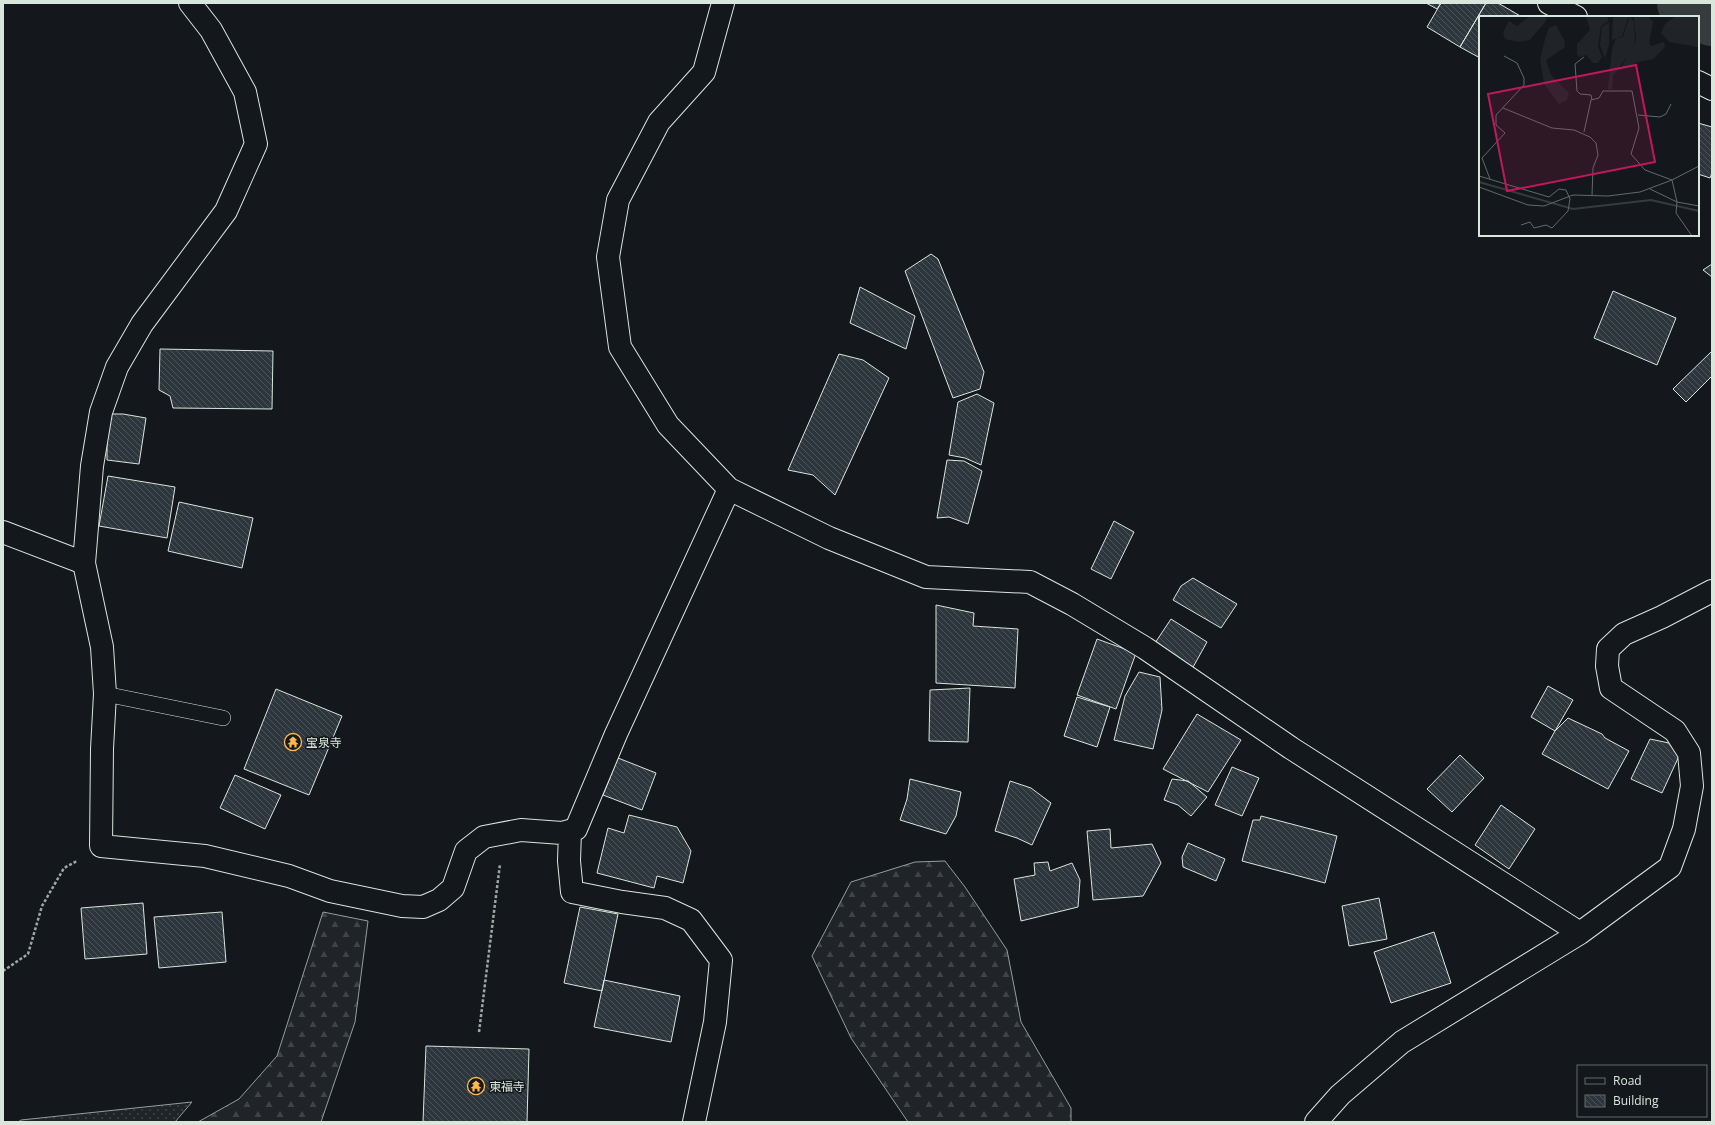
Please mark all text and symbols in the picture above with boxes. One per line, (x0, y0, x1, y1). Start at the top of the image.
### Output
inset map (1479, 16, 1699, 236)
temple icon: 宝泉寺 (283, 732, 303, 752)
place label: 宝泉寺 (306, 734, 342, 751)
legend (1577, 1065, 1707, 1117)
text: Road (1613, 1072, 1642, 1089)
temple icon: 東福寺 (466, 1076, 486, 1096)
place label: 東福寺 (489, 1078, 525, 1095)
text: Building (1613, 1092, 1659, 1109)

